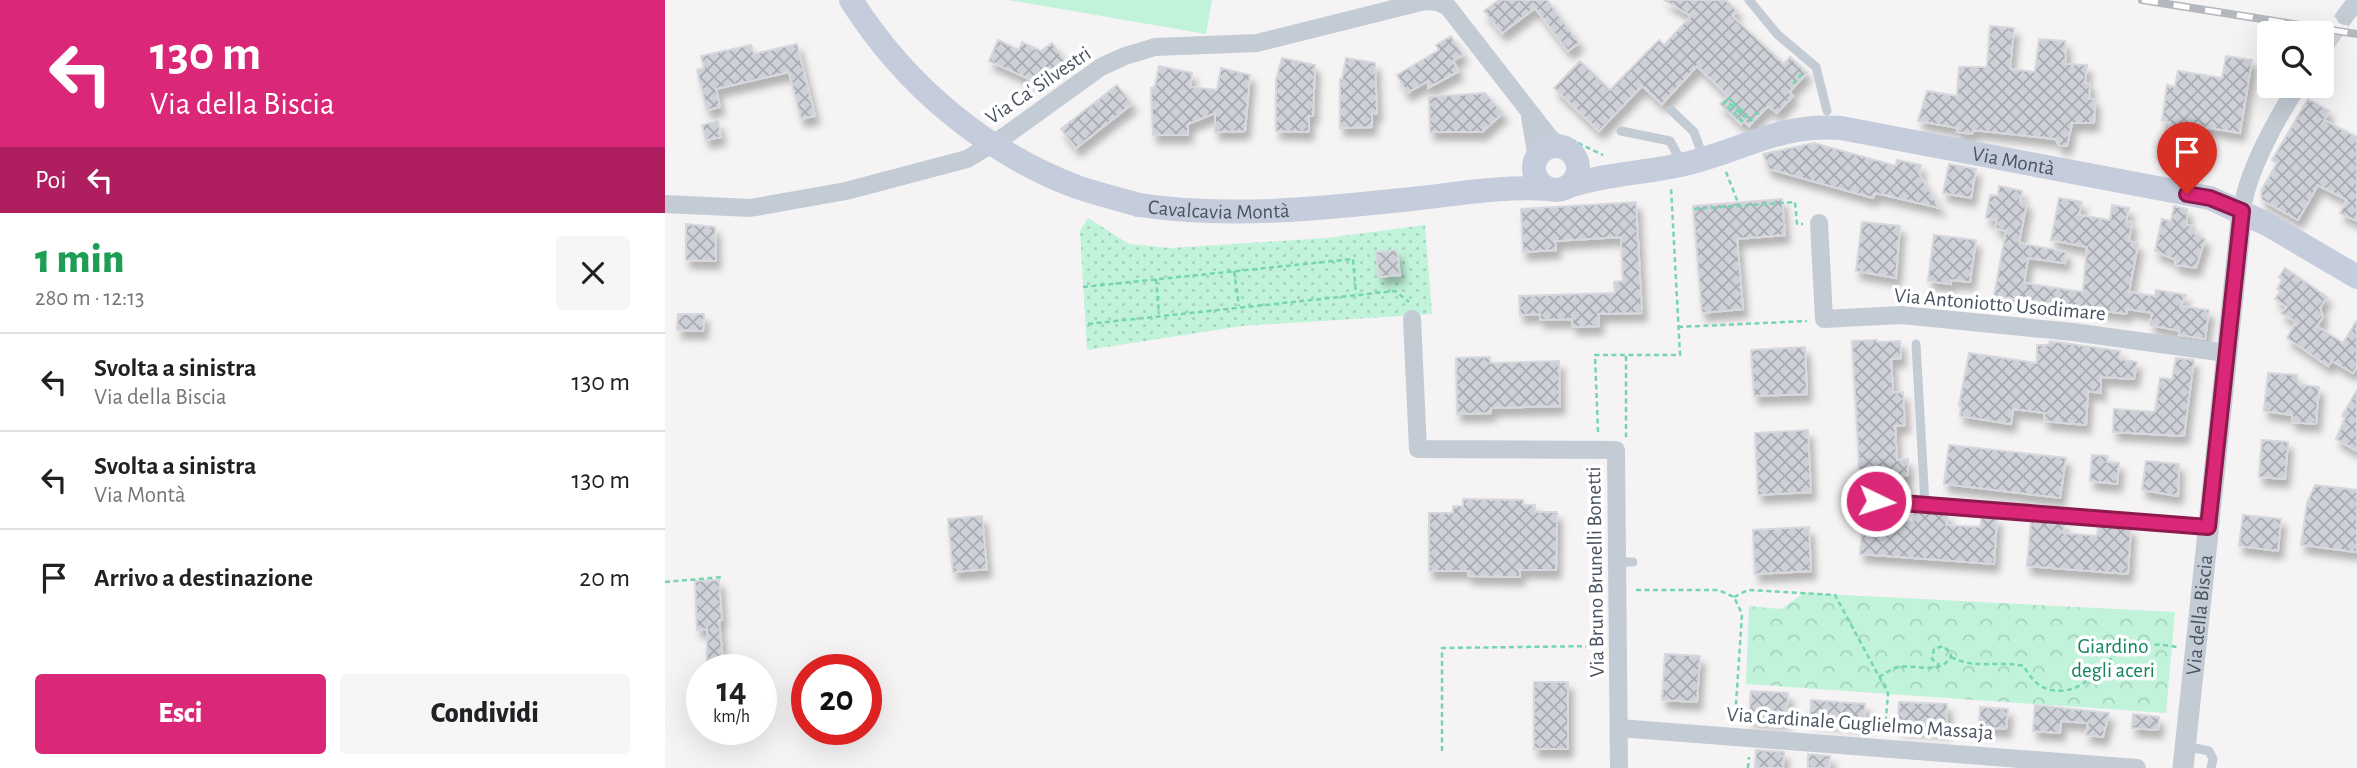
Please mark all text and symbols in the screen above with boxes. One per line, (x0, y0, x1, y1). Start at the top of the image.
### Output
map controls (2257, 21, 2334, 98)
button: search (2257, 21, 2334, 98)
icon: left (35, 28, 126, 119)
text: 130 m (150, 30, 261, 79)
street label: Via Ca' Silvestri (982, 43, 1095, 128)
text: Via della Biscia (150, 88, 335, 120)
pin (2157, 122, 2217, 194)
icon: arrive (2168, 133, 2206, 171)
street label: Via Montà (1970, 143, 2057, 179)
icon: left (81, 161, 119, 199)
text: Poi (35, 167, 67, 193)
street label: Cavalcavia Montà (1147, 196, 1290, 223)
button: close (556, 236, 630, 310)
text: 1 min (35, 238, 124, 280)
street label: Via Antoniotto Usodimare (1893, 285, 2107, 324)
text: 280 m · 12:13 (35, 287, 145, 310)
text: Svolta a sinistra (94, 355, 256, 381)
icon: left (35, 363, 73, 401)
text: 130 m (572, 369, 630, 395)
text: Via della Biscia (94, 386, 227, 409)
text: Svolta a sinistra (94, 453, 256, 479)
icon: left (35, 461, 73, 499)
position arrow (1839, 464, 1913, 538)
street label: Via Bruno Brunelli Bonetti (1583, 466, 1608, 678)
text: 130 m (572, 467, 630, 493)
text: Via Montà (94, 484, 186, 507)
street label: Via della Biscia (2183, 553, 2217, 676)
icon: arrive (35, 559, 73, 597)
text: Arrivo a destinazione (94, 565, 313, 591)
text: 20 m (579, 565, 630, 591)
park label: Giardino degli aceri (2071, 636, 2155, 681)
speed limit sign: 20 (791, 654, 882, 745)
text: 14 (716, 673, 747, 708)
button: Esci (35, 674, 326, 754)
button: Condividi (340, 674, 630, 754)
street label: Via Cardinale Guglielmo Massaja (1726, 704, 1994, 743)
text: km/h (713, 708, 750, 726)

